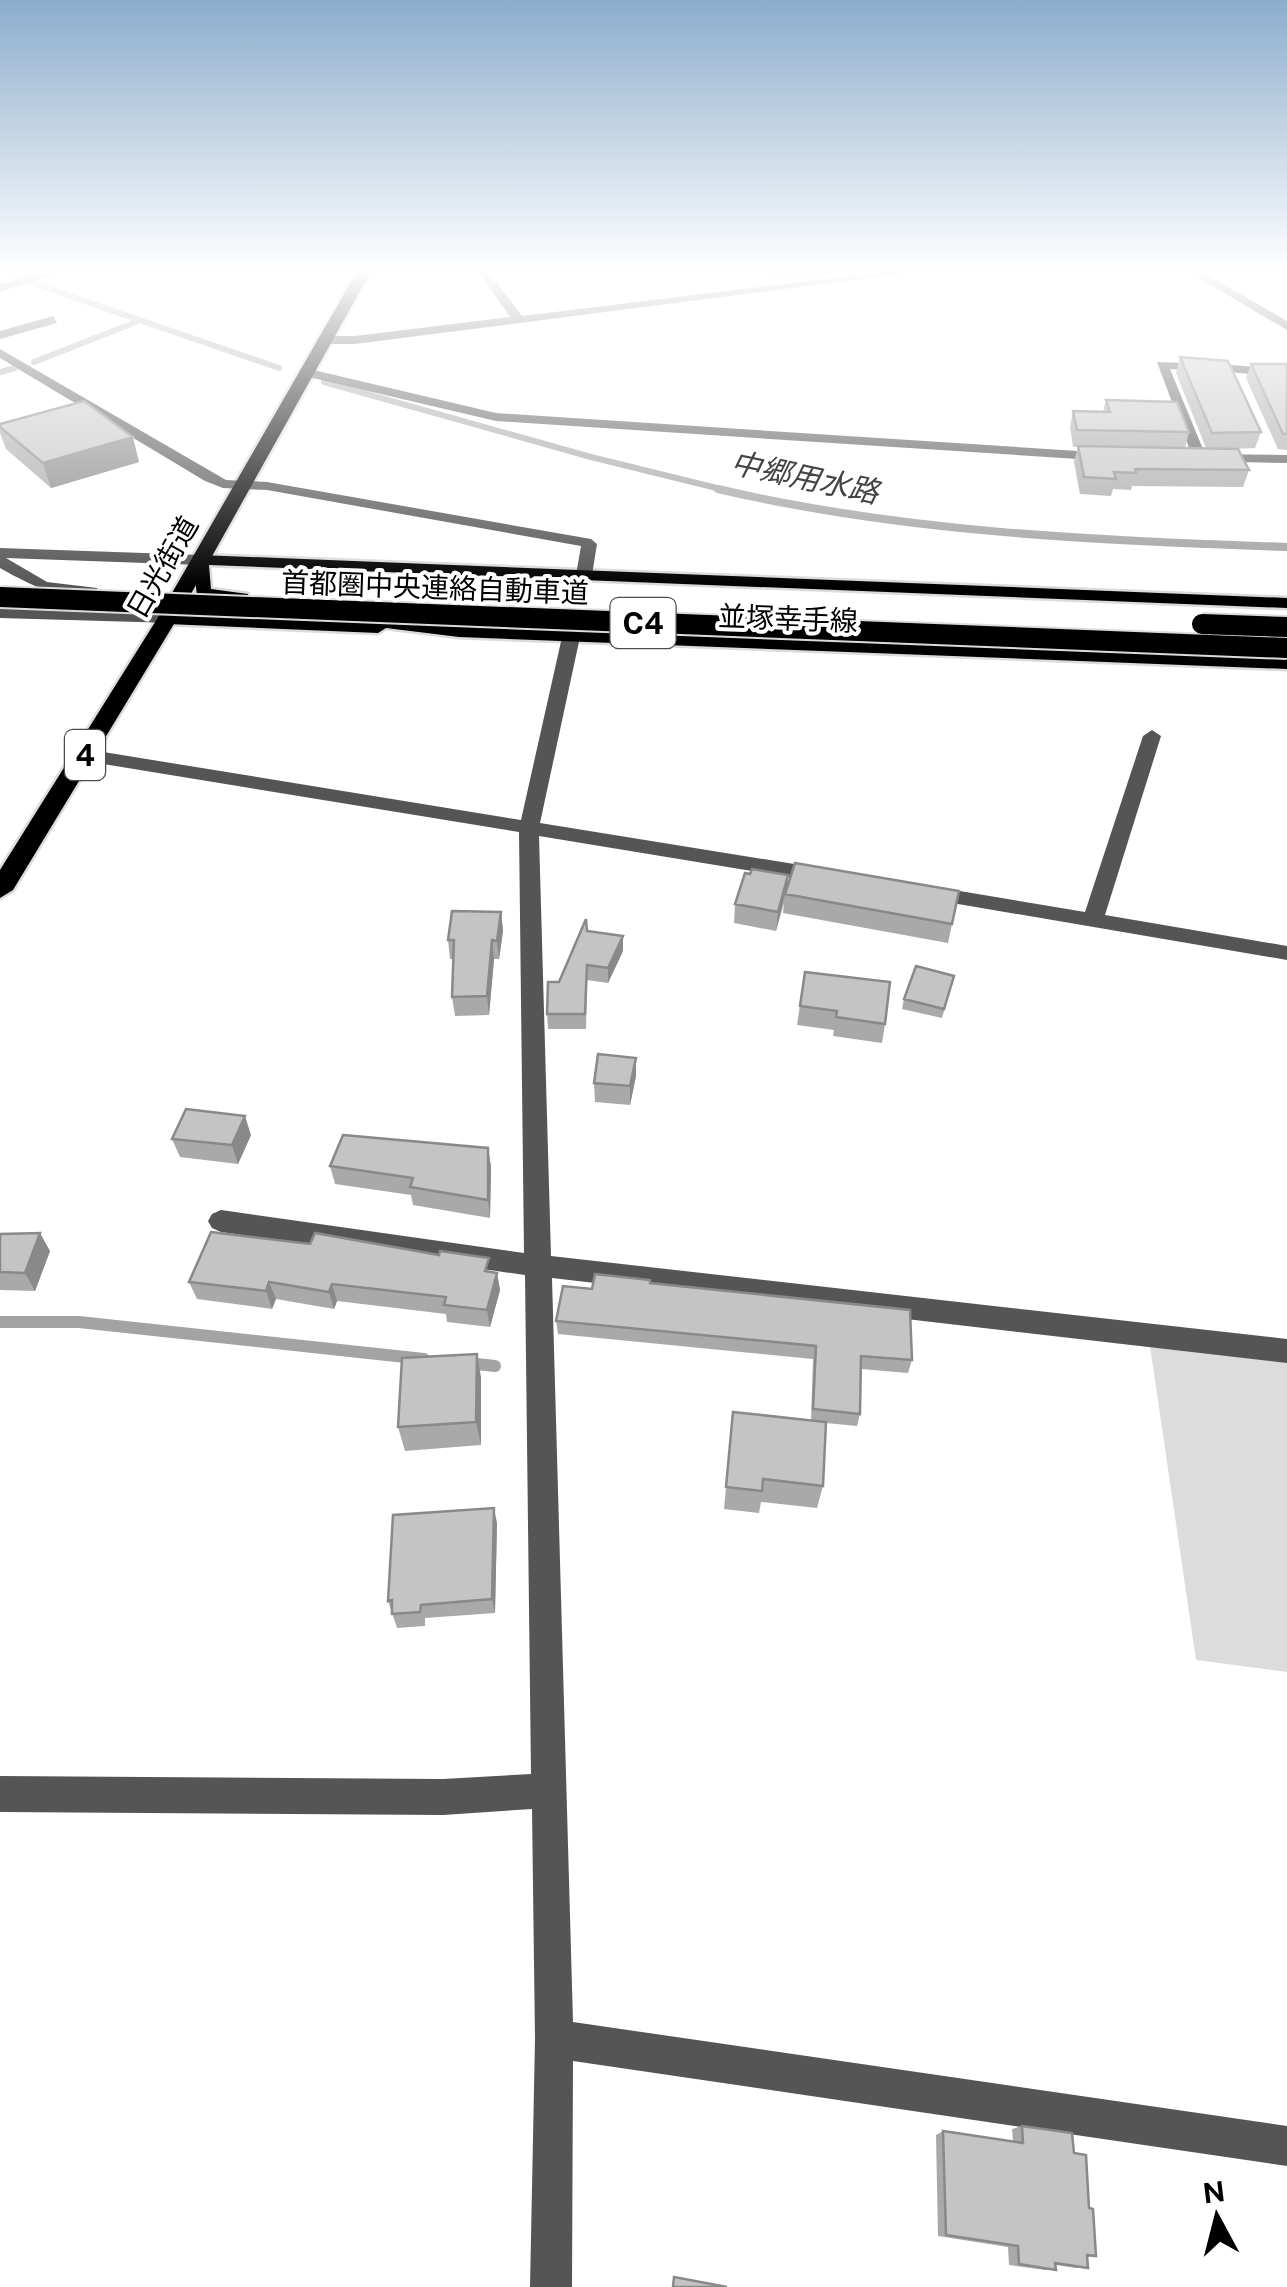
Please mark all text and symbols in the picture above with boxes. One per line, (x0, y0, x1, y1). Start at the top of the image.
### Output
water label: 中郷用水路 (728, 444, 885, 511)
street label: 日光街道 (120, 510, 204, 624)
street label: 首都圏中央連絡自動車道 (281, 565, 589, 609)
road number: C4 (610, 598, 676, 648)
street label: 並塚幸手線 (717, 599, 859, 637)
road number: 4 (65, 730, 105, 780)
north arrow (1167, 2167, 1267, 2267)
text: N (1201, 2174, 1227, 2209)

